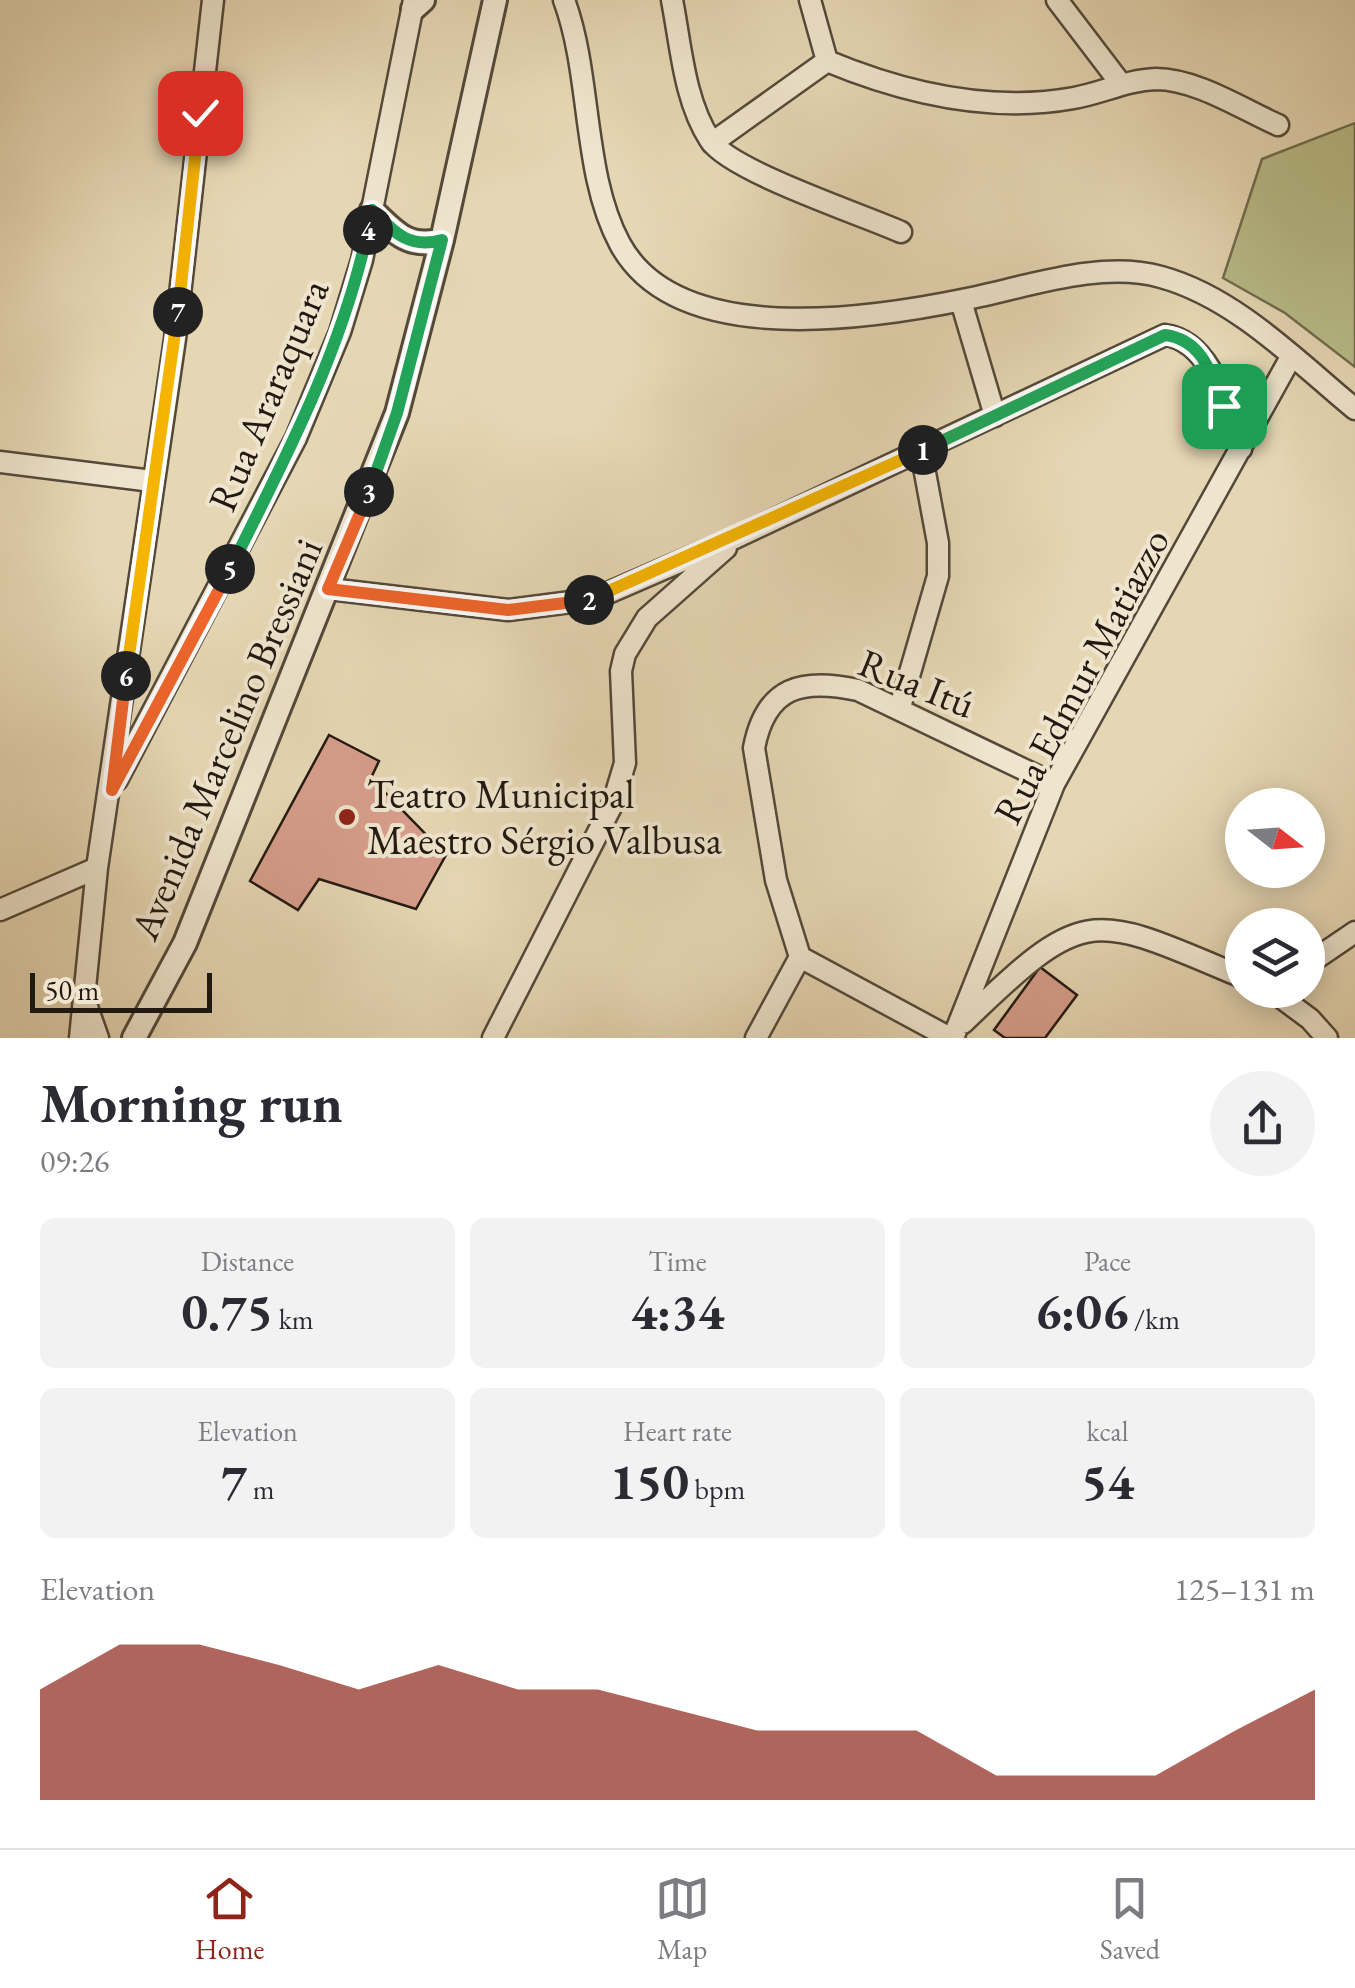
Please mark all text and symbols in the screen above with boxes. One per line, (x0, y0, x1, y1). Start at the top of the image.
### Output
pin (158, 71, 243, 156)
icon: check (173, 86, 228, 141)
pin: 4 (343, 205, 393, 255)
text: 4 (361, 212, 375, 248)
street label: Rua Araraquara (196, 271, 340, 519)
pin: 7 (153, 287, 203, 337)
text: 7 (171, 294, 185, 330)
pin (1182, 364, 1267, 449)
icon: arrive (1197, 379, 1252, 434)
pin: 1 (898, 425, 948, 475)
text: 1 (916, 432, 930, 468)
pin: 3 (344, 467, 394, 517)
text: 3 (362, 474, 376, 510)
street label: Rua Edmur Matiazzo (981, 519, 1181, 833)
street label: Avenida Marcelino Bressiani (117, 530, 334, 948)
pin: 5 (205, 544, 255, 594)
text: 5 (223, 551, 237, 587)
pin: 2 (564, 575, 614, 625)
text: 2 (582, 582, 596, 618)
street label: Rua Itú (851, 636, 983, 730)
pin: 6 (101, 651, 151, 701)
text: 6 (119, 658, 133, 694)
place label: Teatro Municipal Maestro Sérgio Valbusa (367, 768, 722, 866)
north arrow (1225, 788, 1325, 888)
map controls (1225, 788, 1325, 1008)
marker: Teatro Municipal Maestro Sérgio Valbusa (336, 806, 358, 828)
button: layers (1225, 908, 1325, 1008)
scale bar (30, 968, 212, 1013)
text: 50 m (45, 972, 99, 1008)
text: Morning run (40, 1067, 343, 1138)
button: share (1210, 1071, 1315, 1176)
text: 09:26 (40, 1140, 109, 1182)
text: Distance (201, 1243, 294, 1279)
text: Time (648, 1243, 707, 1279)
text: Pace (1084, 1243, 1131, 1279)
text: 0.75 (181, 1279, 273, 1344)
text: 4:34 (631, 1279, 724, 1344)
text: 6:06 (1035, 1279, 1128, 1344)
text: km (273, 1301, 314, 1337)
text: /km (1128, 1301, 1180, 1337)
text: Elevation (197, 1413, 298, 1449)
text: Heart rate (623, 1413, 732, 1449)
text: kcal (1086, 1413, 1129, 1449)
text: 7 (221, 1449, 247, 1514)
text: 150 (610, 1449, 689, 1514)
text: 54 (1081, 1449, 1134, 1514)
text: m (247, 1471, 274, 1507)
text: bpm (689, 1471, 745, 1507)
text: Elevation (40, 1568, 155, 1610)
text: 125–131 m (1174, 1568, 1315, 1610)
tab: Home (195, 1871, 264, 1967)
tab: Map (655, 1871, 710, 1967)
tab: Saved (1100, 1871, 1160, 1967)

